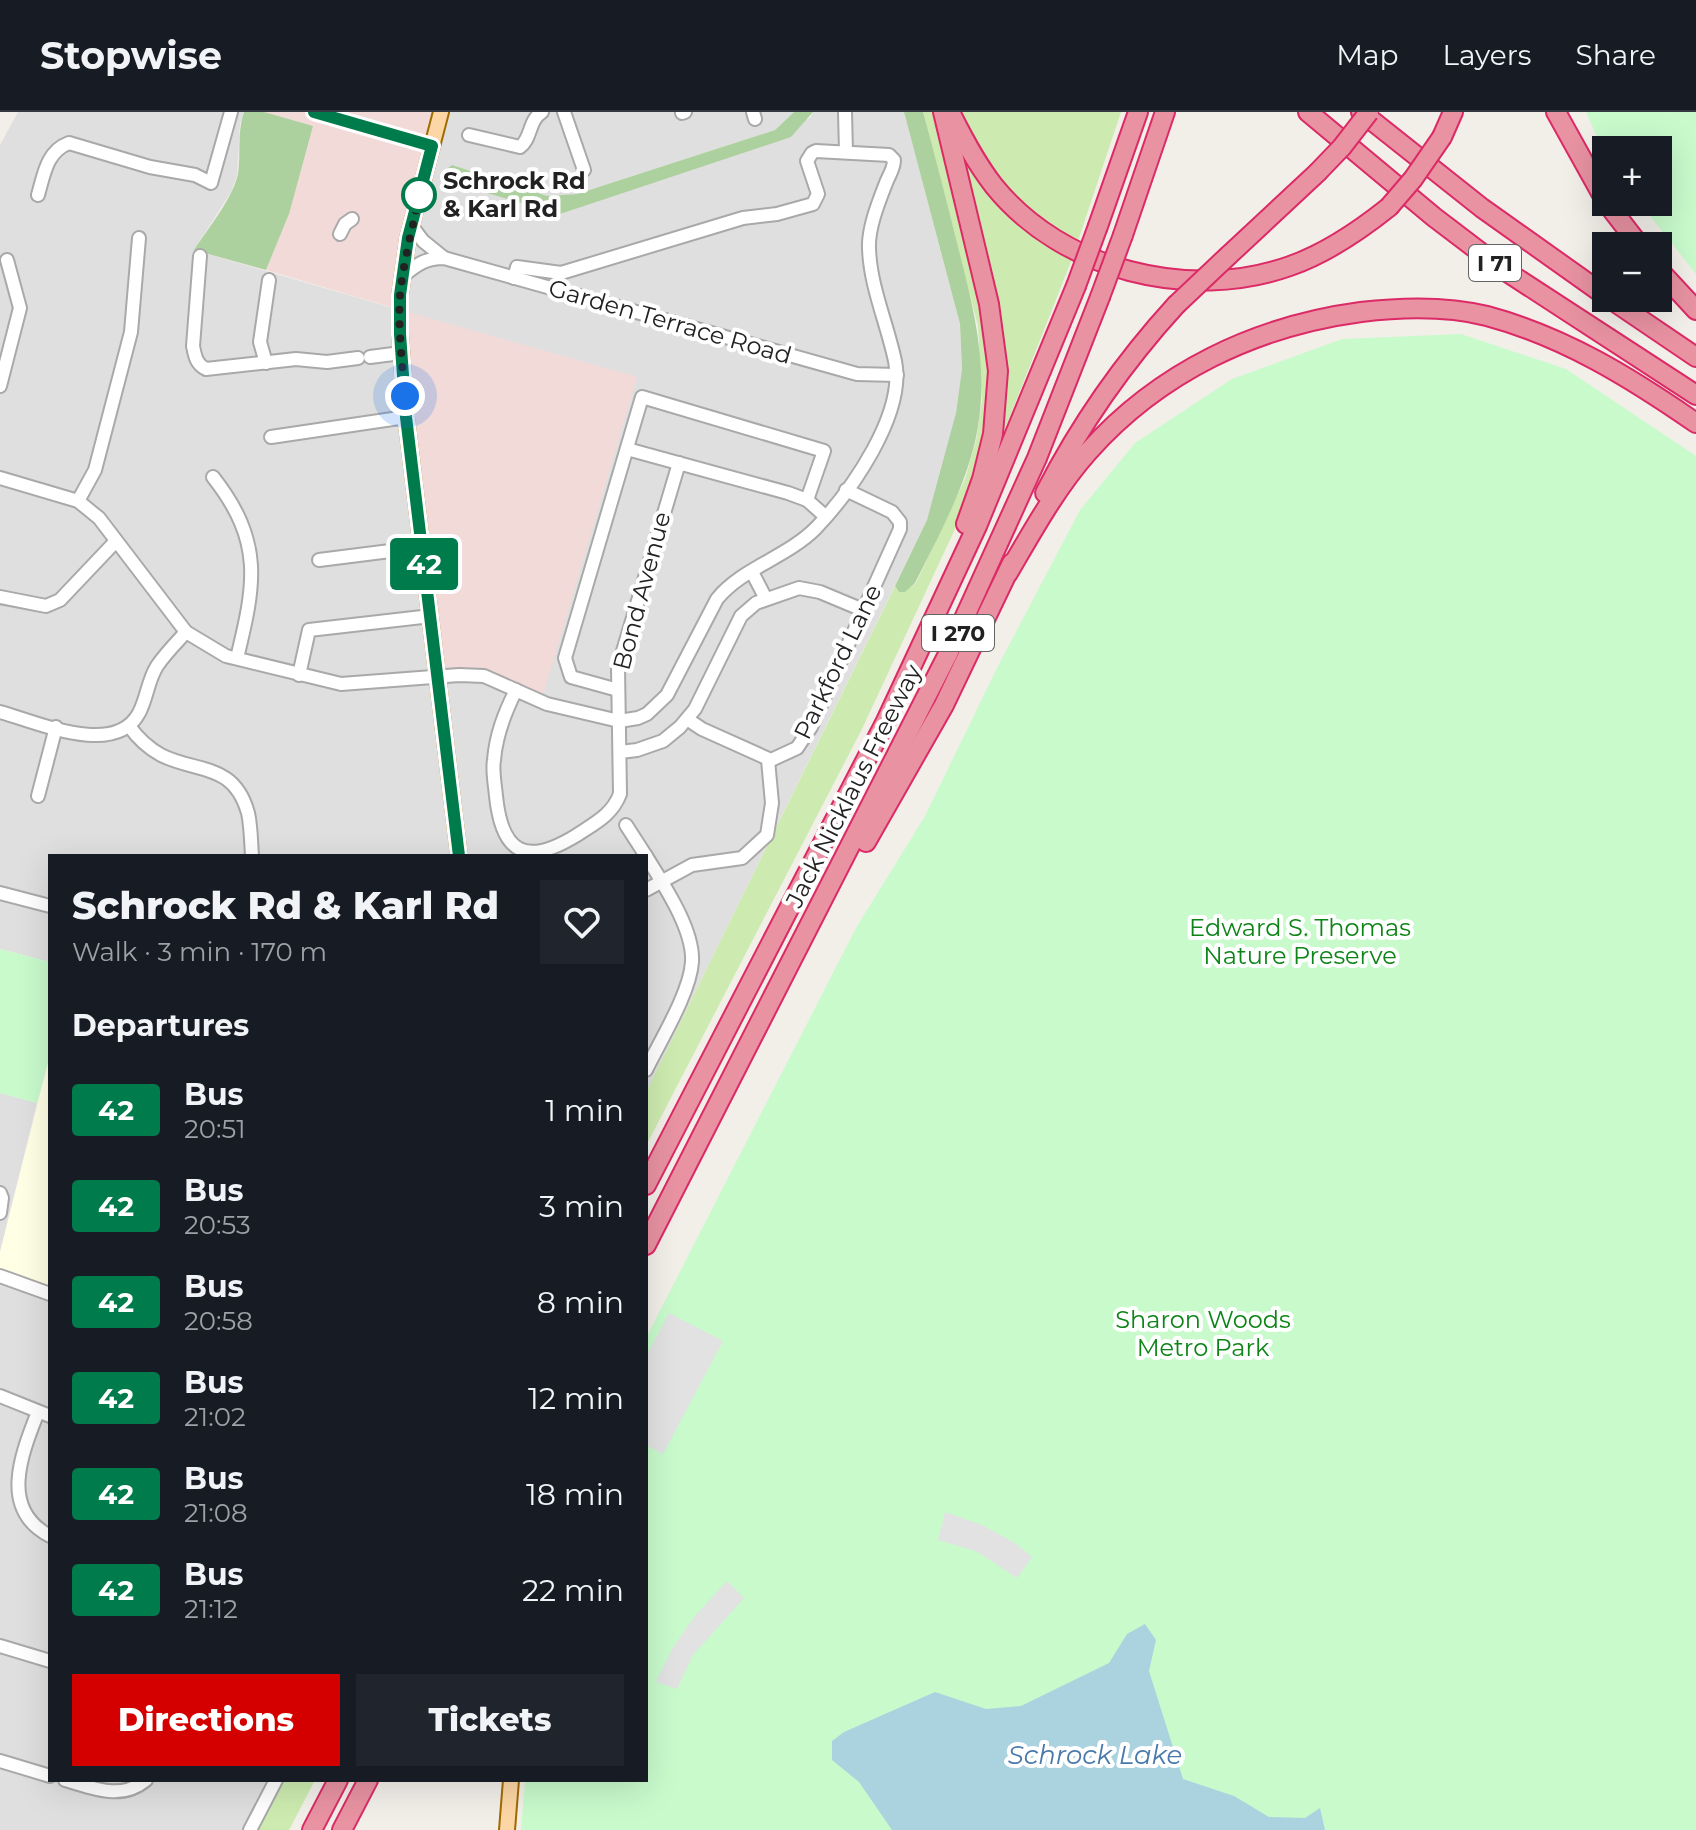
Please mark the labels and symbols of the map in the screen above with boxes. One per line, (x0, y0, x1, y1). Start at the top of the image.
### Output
place label: Schrock Rd & Karl Rd (443, 166, 586, 223)
marker: Schrock Rd & Karl Rd (402, 178, 436, 212)
road number: I 71 (1469, 245, 1521, 281)
street label: Garden Terrace Road (545, 273, 795, 370)
your location (385, 376, 425, 416)
street label: Bond Avenue (606, 509, 677, 673)
line badge: 42 (388, 538, 460, 590)
street label: Parkford Lane (788, 580, 888, 744)
road number: I 270 (922, 615, 994, 651)
street label: Jack Nicklaus Freeway (779, 659, 928, 913)
park label: Edward S. Thomas Nature Preserve (1189, 913, 1411, 970)
park label: Sharon Woods Metro Park (1115, 1305, 1291, 1362)
water label: Schrock Lake (1008, 1739, 1182, 1771)

